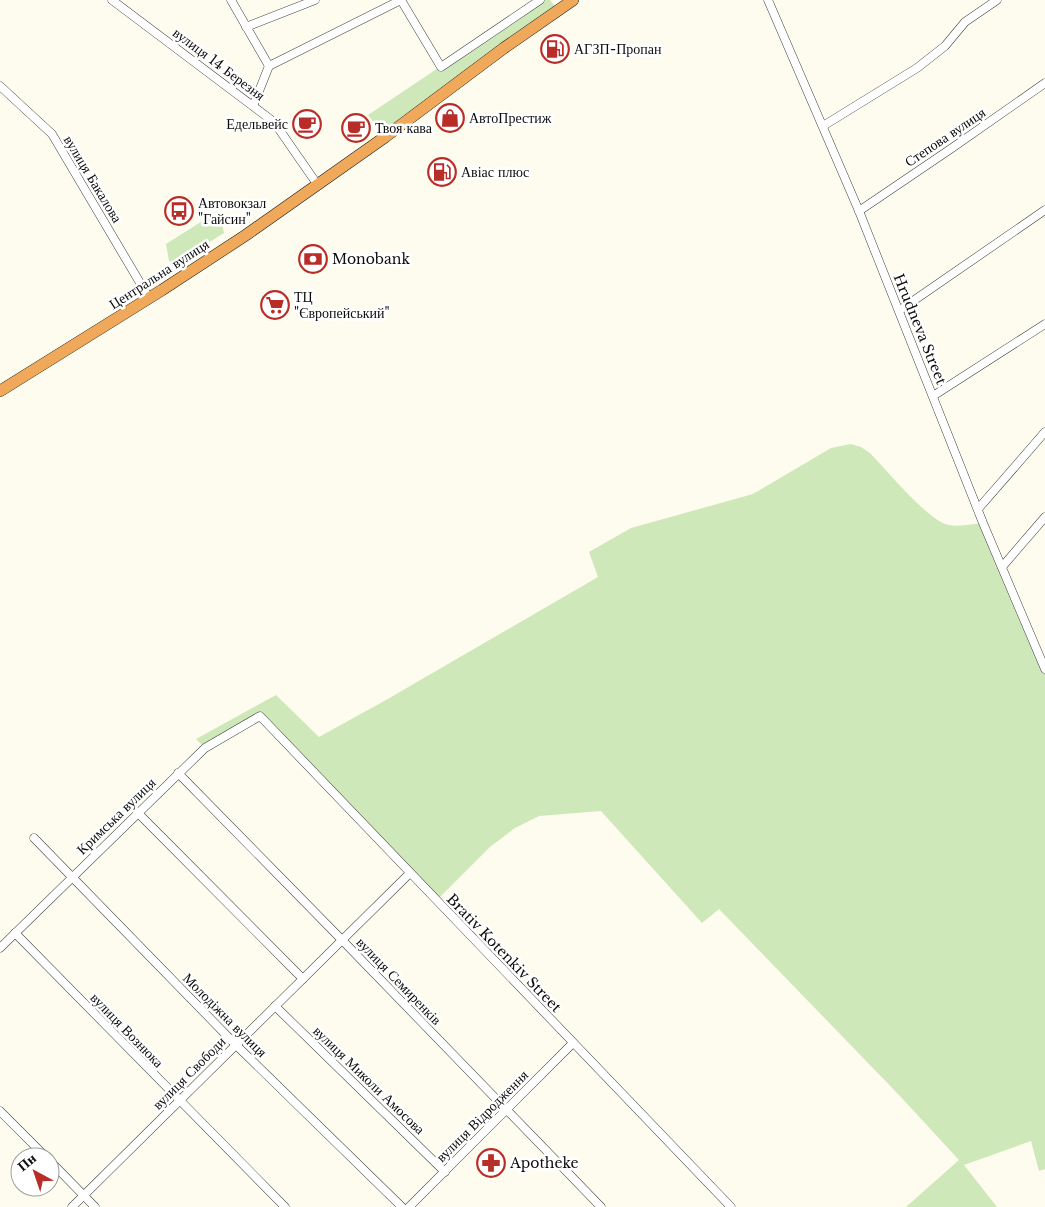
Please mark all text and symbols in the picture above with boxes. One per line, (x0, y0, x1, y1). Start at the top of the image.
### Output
street label: вулиця 14 Березня (169, 24, 269, 105)
fuel station icon: АГЗП-Пропан (540, 34, 570, 64)
place label: АГЗП-Пропан (574, 40, 662, 58)
shop icon: АвтоПрестиж (435, 103, 465, 133)
street label: Степова вулиця (901, 103, 989, 171)
cafe icon: Едельвейс (292, 109, 322, 139)
place label: АвтоПрестиж (469, 109, 552, 127)
cafe icon: Твоя кава (341, 113, 371, 143)
place label: Едельвейс (226, 115, 288, 133)
place label: Твоя кава (375, 119, 433, 137)
street label: вулиця Бакалова (60, 132, 127, 227)
fuel station icon: Авіас плюс (427, 157, 457, 187)
place label: Авіас плюс (461, 163, 529, 181)
place label: Автовокзал "Гайсин" (198, 194, 266, 228)
bus stop icon: Автовокзал "Гайсин" (164, 196, 194, 226)
street label: Центральна вулиця (106, 235, 213, 313)
bank icon: Monobank (298, 244, 328, 274)
place label: Monobank (332, 250, 410, 268)
street label: Hrudneva Street (890, 271, 951, 388)
place label: ТЦ "Європейський" (294, 288, 390, 322)
supermarket icon: ТЦ "Європейський" (260, 290, 290, 320)
street label: Кримська вулиця (73, 773, 160, 858)
street label: Brativ Kotenkiv Street (443, 890, 566, 1016)
street label: вулиця Семиренків (353, 933, 446, 1029)
street label: Молодіжна вулиця (179, 969, 271, 1061)
street label: вулиця Вознюка (87, 989, 168, 1072)
street label: вулиця Миколи Амосова (309, 1022, 429, 1139)
street label: вулиця Свободи (149, 1032, 230, 1113)
street label: вулиця Відродження (432, 1066, 532, 1166)
north arrow (10, 1147, 60, 1197)
pharmacy icon: Apotheke (476, 1148, 506, 1178)
text: Пн (14, 1149, 40, 1175)
place label: Apotheke (509, 1154, 579, 1172)

